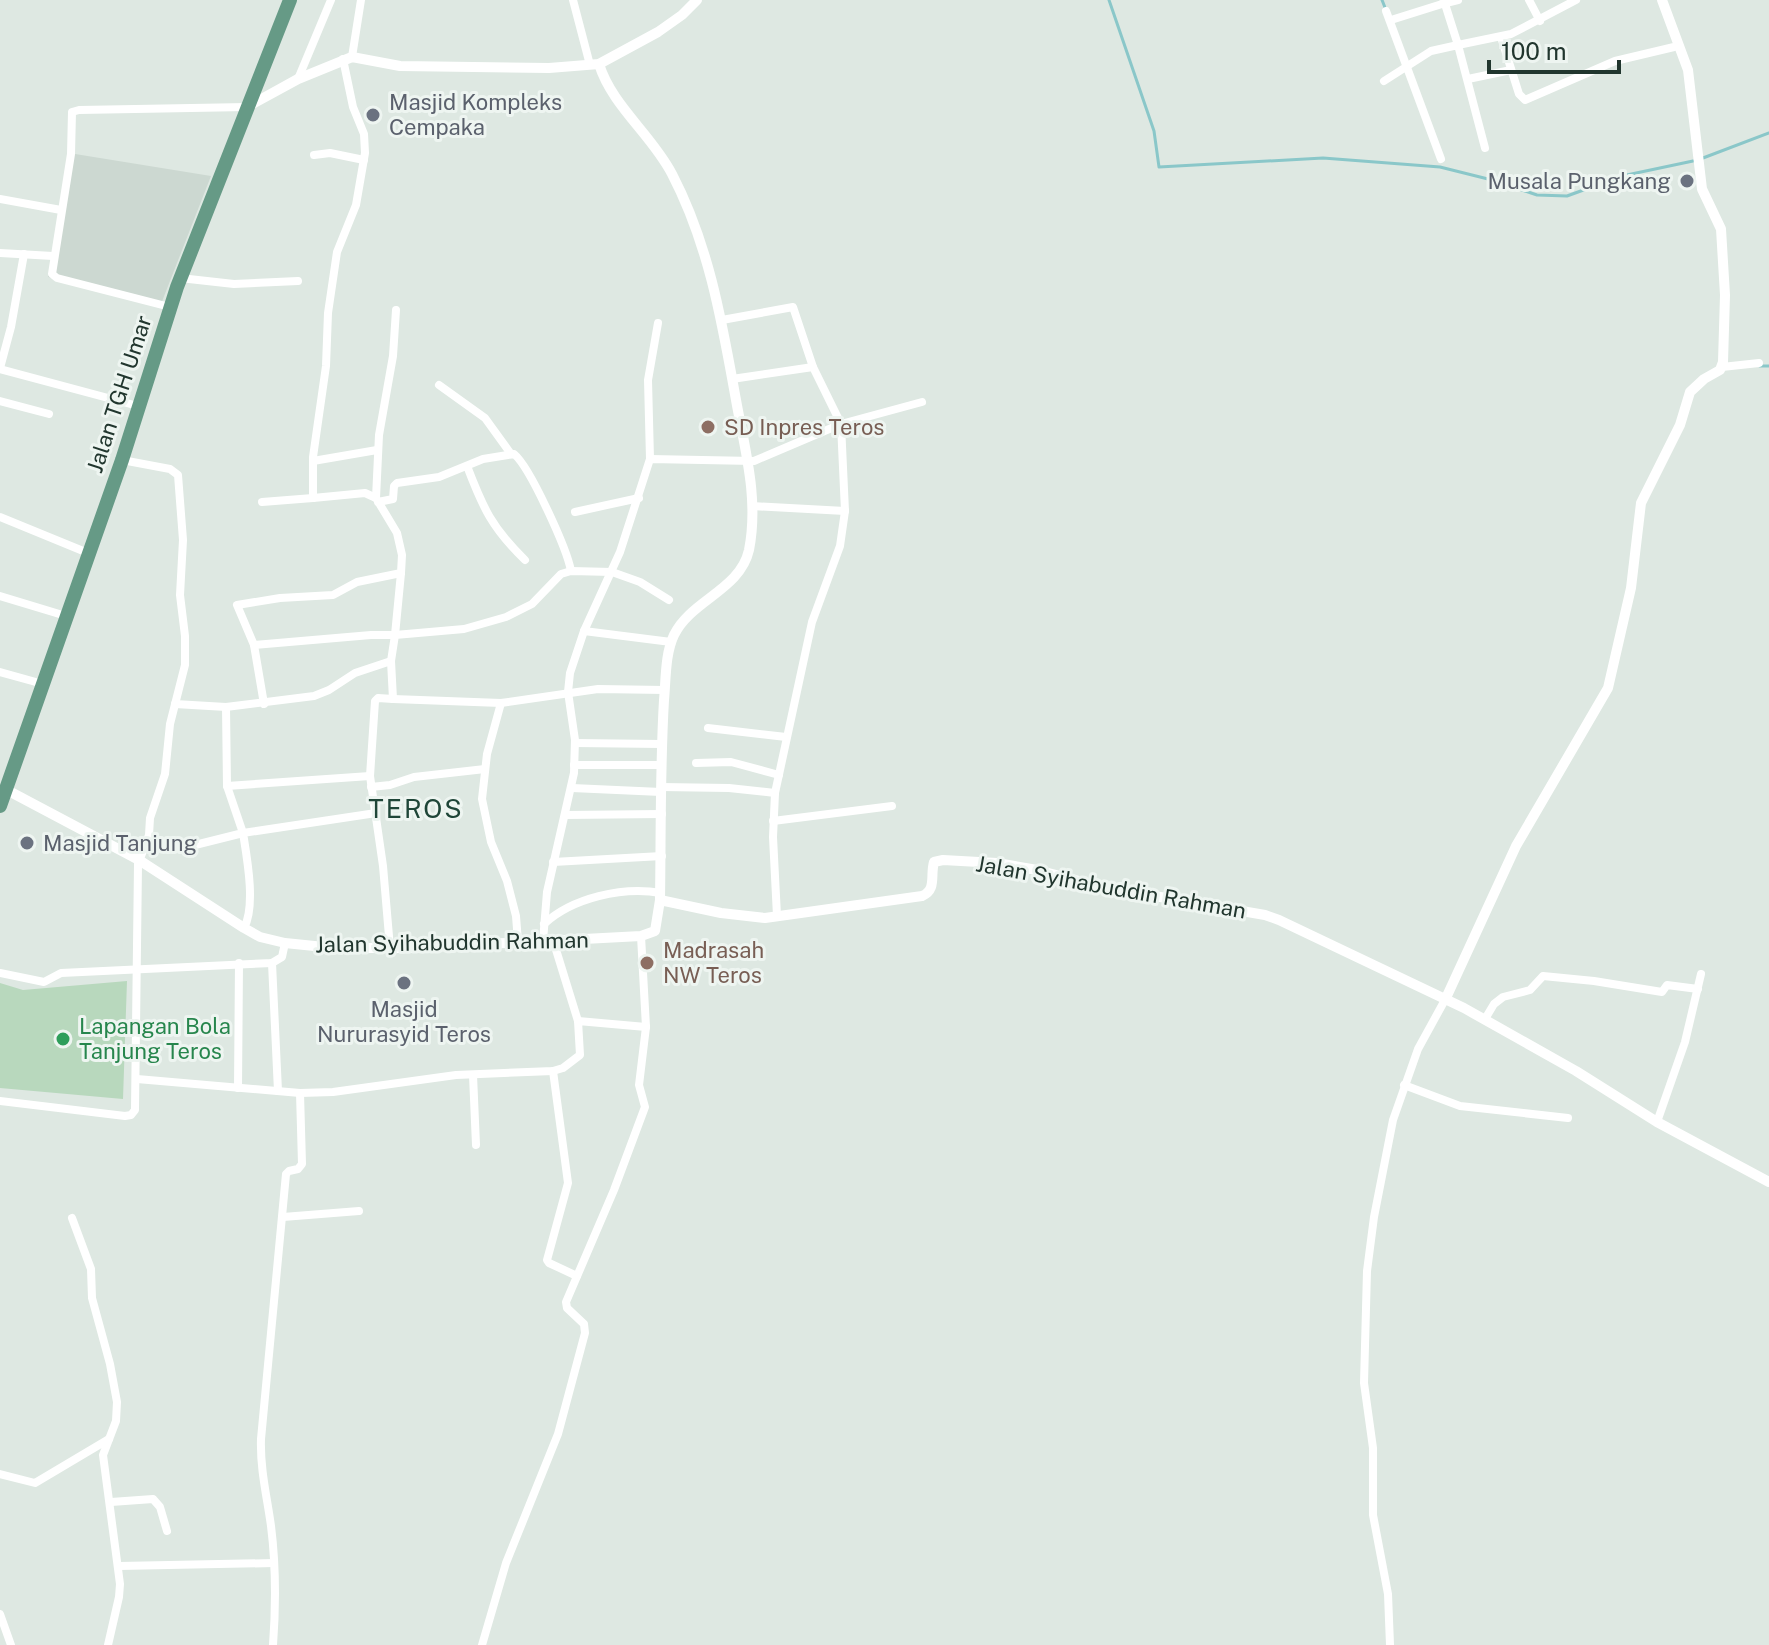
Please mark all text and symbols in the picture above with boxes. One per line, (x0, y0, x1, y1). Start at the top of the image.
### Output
scale bar (1489, 24, 1619, 74)
text: 100 m (1501, 37, 1567, 65)
place label: Masjid Kompleks Cempaka (389, 89, 562, 140)
marker: Masjid Kompleks Cempaka (364, 106, 382, 124)
place label: Musala Pungkang (1487, 168, 1671, 194)
marker: Musala Pungkang (1678, 172, 1696, 190)
street label: Jalan TGH Umar (81, 312, 157, 476)
place label: SD Inpres Teros (724, 414, 884, 440)
marker: SD Inpres Teros (699, 418, 717, 436)
district label: TEROS (368, 793, 464, 824)
place label: Masjid Tanjung (43, 830, 197, 856)
marker: Masjid Tanjung (18, 834, 36, 852)
street label: Jalan Syihabuddin Rahman (974, 850, 1248, 924)
street label: Jalan Syihabuddin Rahman (315, 927, 589, 957)
place label: Madrasah NW Teros (663, 937, 764, 988)
marker: Madrasah NW Teros (638, 954, 656, 972)
marker: Masjid Nururasyid Teros (395, 974, 413, 992)
place label: Masjid Nururasyid Teros (317, 996, 491, 1047)
place label: Lapangan Bola Tanjung Teros (79, 1013, 231, 1064)
marker: Lapangan Bola Tanjung Teros (54, 1030, 72, 1048)

